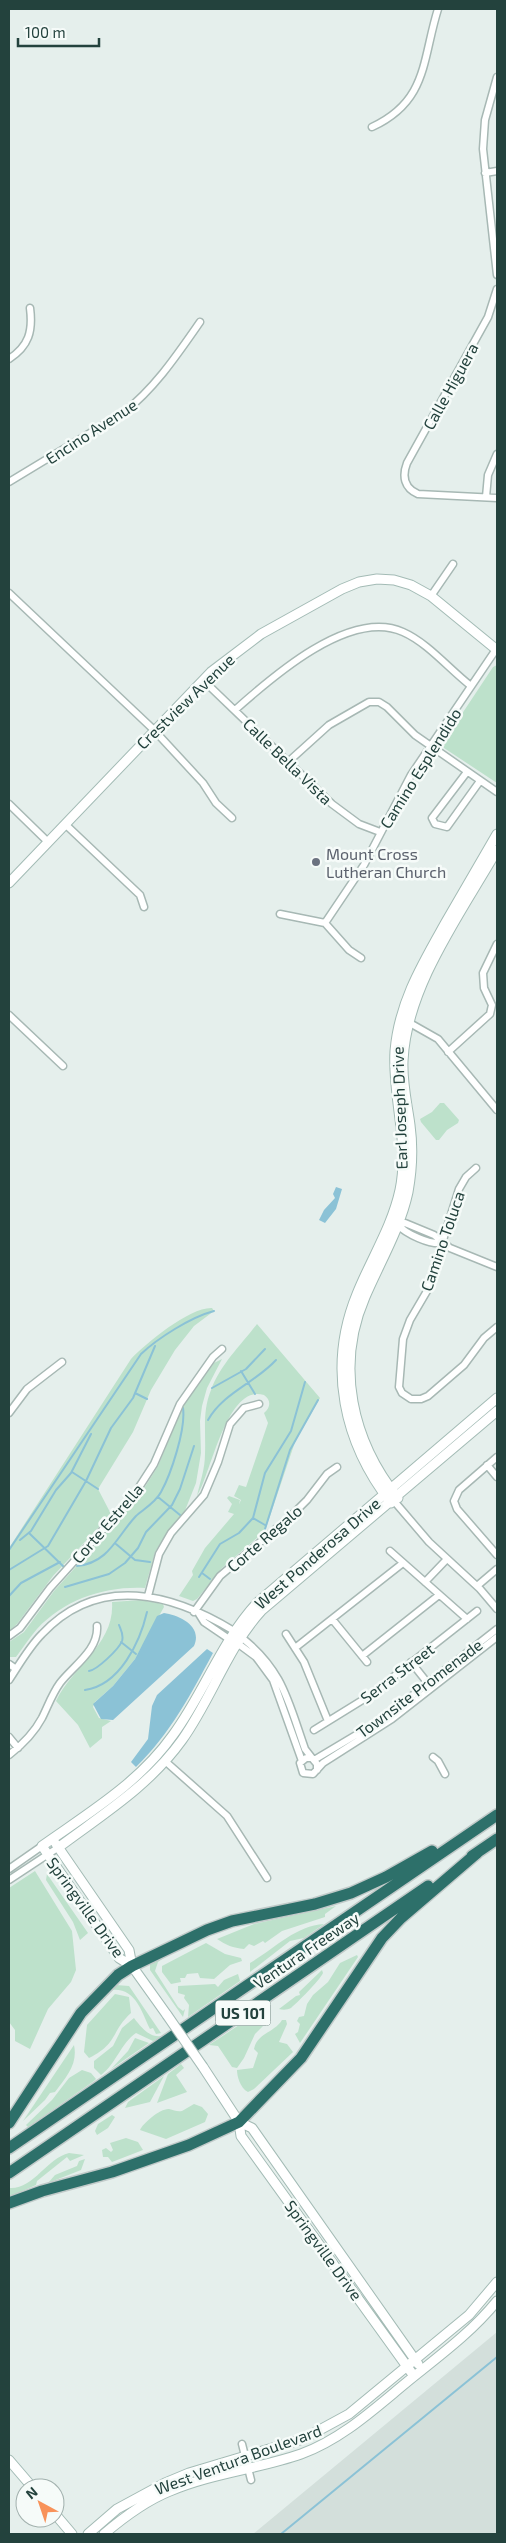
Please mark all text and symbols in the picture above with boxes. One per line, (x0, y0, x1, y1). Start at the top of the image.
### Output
scale bar (18, 15, 99, 47)
text: 100 m (25, 23, 66, 41)
street label: Calle Higuera (418, 339, 482, 433)
street label: Encino Avenue (42, 394, 140, 468)
street label: Crestview Avenue (132, 649, 238, 753)
street label: Camino Esplendido (375, 704, 465, 832)
street label: Calle Bella Vista (240, 714, 336, 808)
place label: Mount Cross Lutheran Church (326, 844, 446, 881)
marker: Mount Cross Lutheran Church (310, 856, 322, 868)
street label: Earl Joseph Drive (387, 1046, 411, 1170)
street label: Camino Toluca (416, 1188, 468, 1294)
street label: Corte Estrella (67, 1479, 147, 1567)
street label: West Ponderosa Drive (250, 1493, 384, 1613)
street label: Corte Regalo (223, 1500, 305, 1576)
street label: Townsite Promenade (352, 1635, 486, 1741)
street label: Serra Street (356, 1639, 438, 1707)
street label: Springville Drive (43, 1853, 129, 1961)
street label: Ventura Freeway (250, 1907, 363, 1992)
road number: US 101 (216, 2000, 270, 2026)
street label: Springville Drive (281, 2196, 367, 2304)
street label: West Ventura Boulevard (152, 2420, 324, 2498)
north arrow (15, 2478, 65, 2528)
text: N (22, 2483, 41, 2502)

